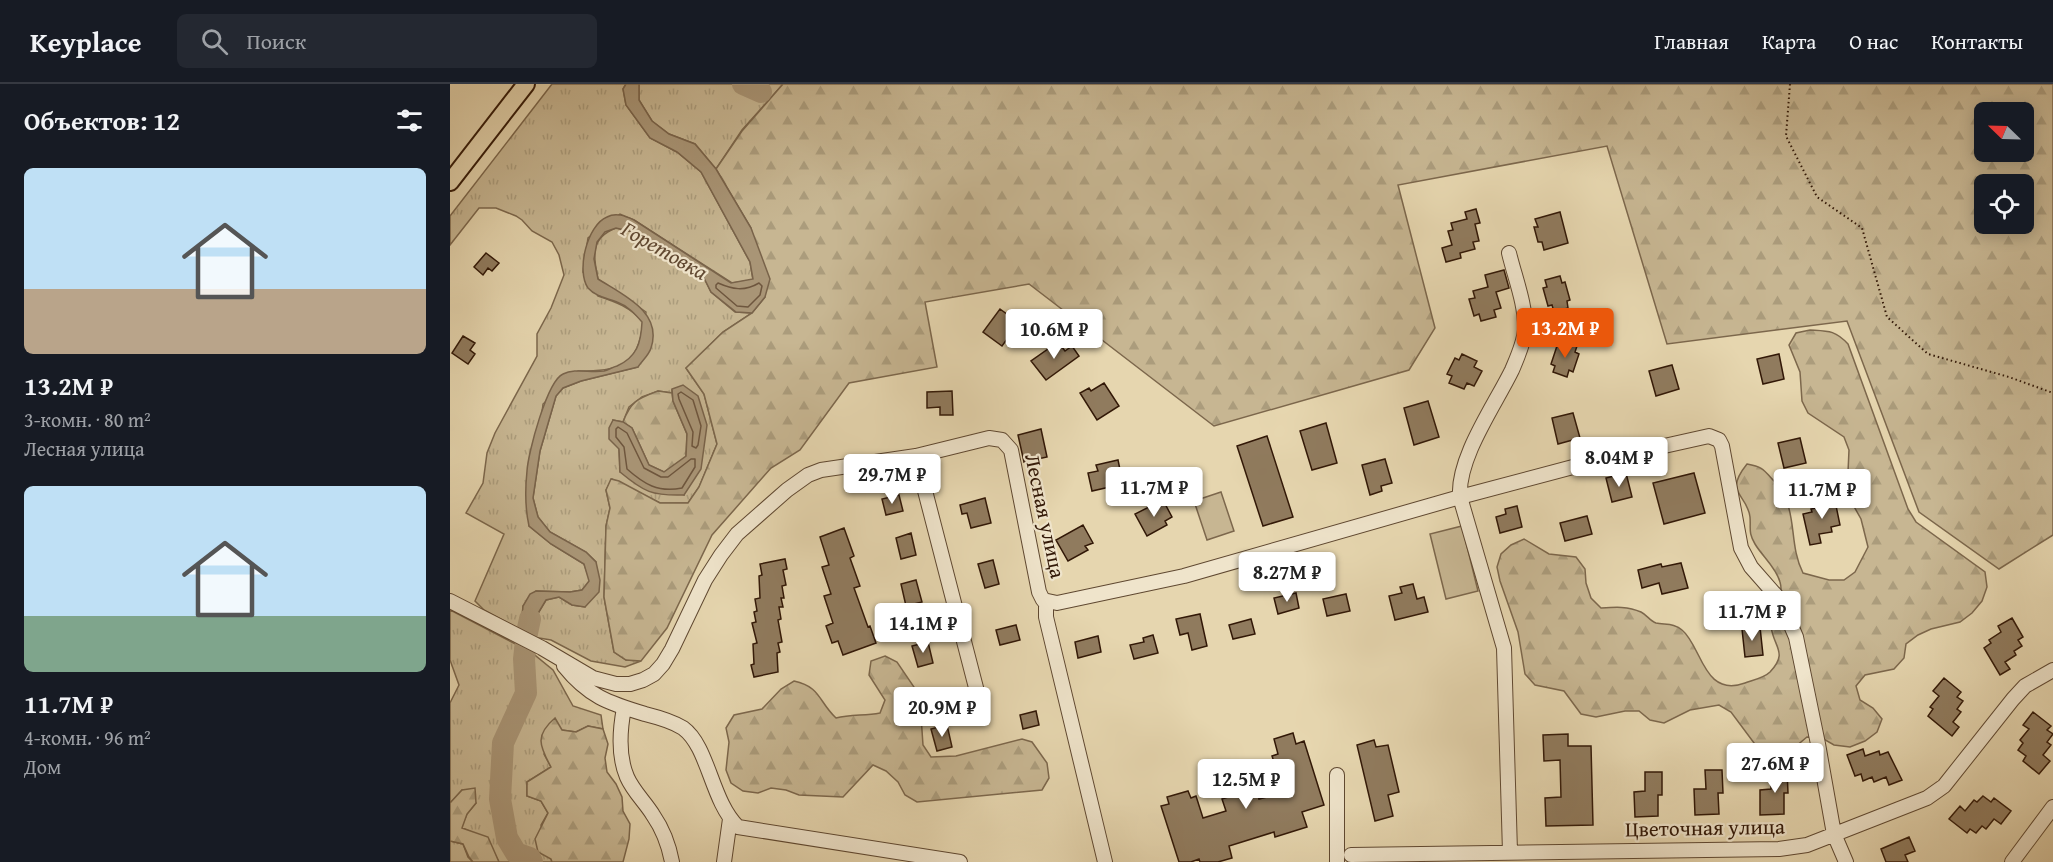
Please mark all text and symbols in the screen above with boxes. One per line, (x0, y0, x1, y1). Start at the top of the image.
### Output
search box (177, 14, 597, 68)
text: Keyplace (30, 21, 141, 62)
icon: search (198, 25, 231, 58)
text: Поиск (246, 25, 306, 57)
text: Главная (1654, 26, 1729, 57)
text: Карта (1762, 26, 1816, 57)
text: О нас (1849, 26, 1898, 57)
text: Контакты (1931, 26, 2023, 57)
text: Объектов: 12 (24, 101, 180, 140)
north arrow (1974, 102, 2034, 162)
map controls (1974, 102, 2034, 234)
icon: filters (393, 104, 426, 137)
button: locate (1974, 174, 2034, 234)
icon: home (171, 207, 279, 315)
water label: Горетовка (615, 212, 714, 288)
pin: 13.2M ₽ (1510, 308, 1620, 359)
pin: 10.6M ₽ (999, 309, 1109, 360)
text: 13.2M ₽ (1531, 313, 1599, 342)
text: 10.6M ₽ (1020, 314, 1088, 343)
text: 13.2M ₽ (24, 366, 113, 405)
text: 3-комн. · 80 m² (24, 405, 151, 434)
text: Лесная улица (24, 434, 145, 463)
pin: 8.04M ₽ (1564, 437, 1674, 488)
text: 8.04M ₽ (1585, 442, 1653, 471)
street label: Лесная улица (1017, 451, 1074, 581)
pin: 29.7M ₽ (837, 454, 947, 505)
text: 29.7M ₽ (858, 459, 926, 488)
pin: 11.7M ₽ (1099, 467, 1209, 518)
pin: 11.7M ₽ (1767, 469, 1877, 520)
text: 11.7M ₽ (1120, 472, 1188, 501)
text: 11.7M ₽ (1788, 474, 1856, 503)
icon: home (171, 525, 279, 633)
pin: 8.27M ₽ (1232, 552, 1342, 603)
text: 8.27M ₽ (1253, 557, 1321, 586)
pin: 11.7M ₽ (1697, 591, 1807, 642)
text: 11.7M ₽ (1718, 596, 1786, 625)
pin: 14.1M ₽ (868, 603, 978, 654)
text: 14.1M ₽ (889, 608, 957, 637)
text: 11.7M ₽ (24, 684, 113, 723)
pin: 20.9M ₽ (887, 687, 997, 738)
text: 20.9M ₽ (908, 692, 976, 721)
text: 4-комн. · 96 m² (24, 723, 151, 752)
pin: 27.6M ₽ (1720, 743, 1830, 794)
text: 27.6M ₽ (1741, 748, 1809, 777)
text: Дом (24, 752, 61, 781)
pin: 12.5M ₽ (1191, 759, 1301, 810)
text: 12.5M ₽ (1212, 764, 1280, 793)
street label: Цветочная улица (1625, 811, 1785, 844)

